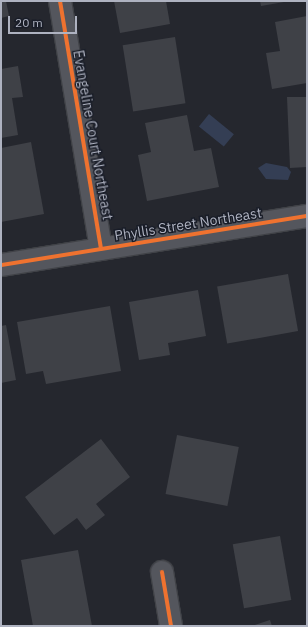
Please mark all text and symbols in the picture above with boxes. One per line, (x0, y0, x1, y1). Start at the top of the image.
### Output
scale bar (10, 8, 79, 34)
text: 20 m (15, 15, 43, 30)
street label: Evangeline Court Northeast (70, 49, 116, 221)
street label: Phyllis Street Northeast (113, 204, 263, 244)

